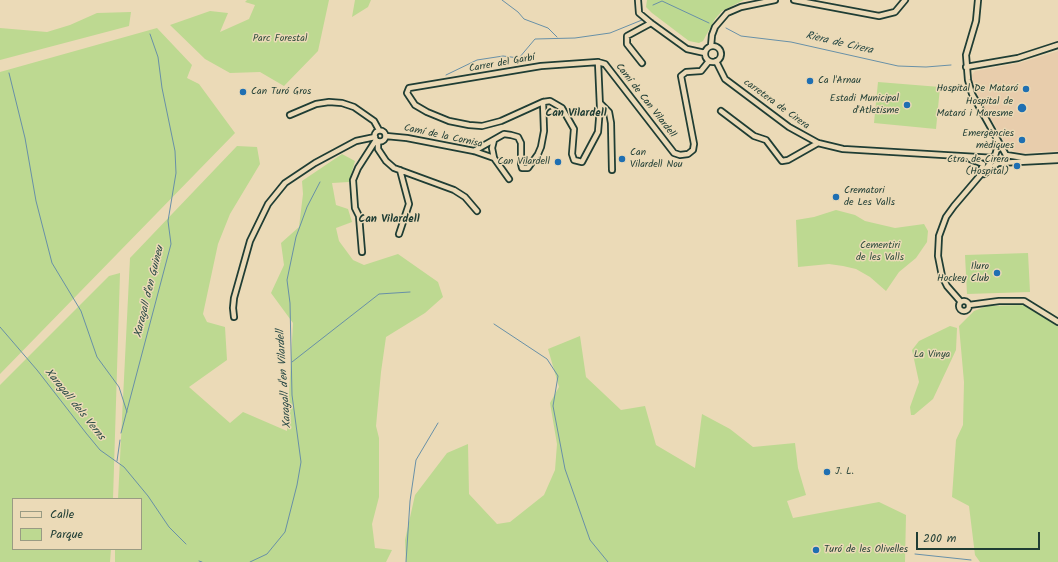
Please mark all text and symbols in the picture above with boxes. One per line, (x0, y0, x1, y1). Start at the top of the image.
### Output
water label: Riera de Cirera (804, 30, 874, 58)
park label: Parc Forestal (253, 33, 307, 45)
street label: Carrer del Garbí (468, 52, 536, 76)
street label: Camí de Can Vilardell (612, 61, 678, 141)
place label: Ca l'Arnau (818, 75, 861, 87)
marker: Ca l'Arnau (805, 76, 815, 86)
street label: carretera de Cirera (741, 77, 811, 133)
place label: Hospital De Mataró (936, 83, 1018, 95)
marker: Hospital De Mataró (1021, 84, 1031, 94)
place label: Can Turó Gros (251, 86, 311, 98)
marker: Can Turó Gros (238, 87, 248, 97)
place label: Estadi Municipal d'Atletisme (830, 93, 899, 116)
place label: Hospital de Mataró i Maresme (937, 96, 1013, 120)
marker: Estadi Municipal d'Atletisme (902, 100, 912, 110)
marker: Hospital de Mataró i Maresme (1016, 102, 1028, 114)
district label: Can Vilardell (545, 107, 607, 121)
street label: Camí de la Cornisa (403, 123, 483, 151)
place label: Emergències mèdiques (962, 128, 1014, 152)
marker: Emergències mèdiques (1017, 135, 1027, 145)
place label: Can Vilardell Nou (630, 147, 683, 170)
marker: Can Vilardell Nou (617, 154, 627, 164)
place label: Ctra. de Cirera (Hospital) (947, 154, 1009, 178)
place label: Can Vilardell (497, 156, 550, 168)
marker: Can Vilardell (553, 157, 563, 167)
marker: Ctra. de Cirera (Hospital) (1012, 161, 1022, 171)
place label: Crematori de Les Valls (844, 185, 895, 208)
marker: Crematori de Les Valls (831, 192, 841, 202)
district label: Can Vilardell (358, 213, 420, 227)
park label: Cementiri de les Valls (856, 240, 904, 264)
water label: Xaragall d'en Guineu (132, 245, 168, 339)
place label: Iluro Hockey Club (937, 261, 989, 284)
marker: Iluro Hockey Club (992, 268, 1002, 278)
water label: Xaragall d'en Vilardell (275, 329, 295, 429)
park label: La Vinya (914, 349, 950, 361)
water label: Xaragall dels Verns (41, 367, 107, 443)
place label: J. L. (835, 466, 854, 478)
marker: J. L. (822, 467, 832, 477)
legend (12, 498, 142, 550)
text: Calle (50, 505, 74, 524)
scale bar (918, 524, 1042, 550)
text: Parque (50, 525, 83, 544)
text: 200 m (923, 529, 956, 548)
place label: Turó de les Olivelles (824, 544, 908, 556)
marker: Turó de les Olivelles (811, 545, 821, 555)

